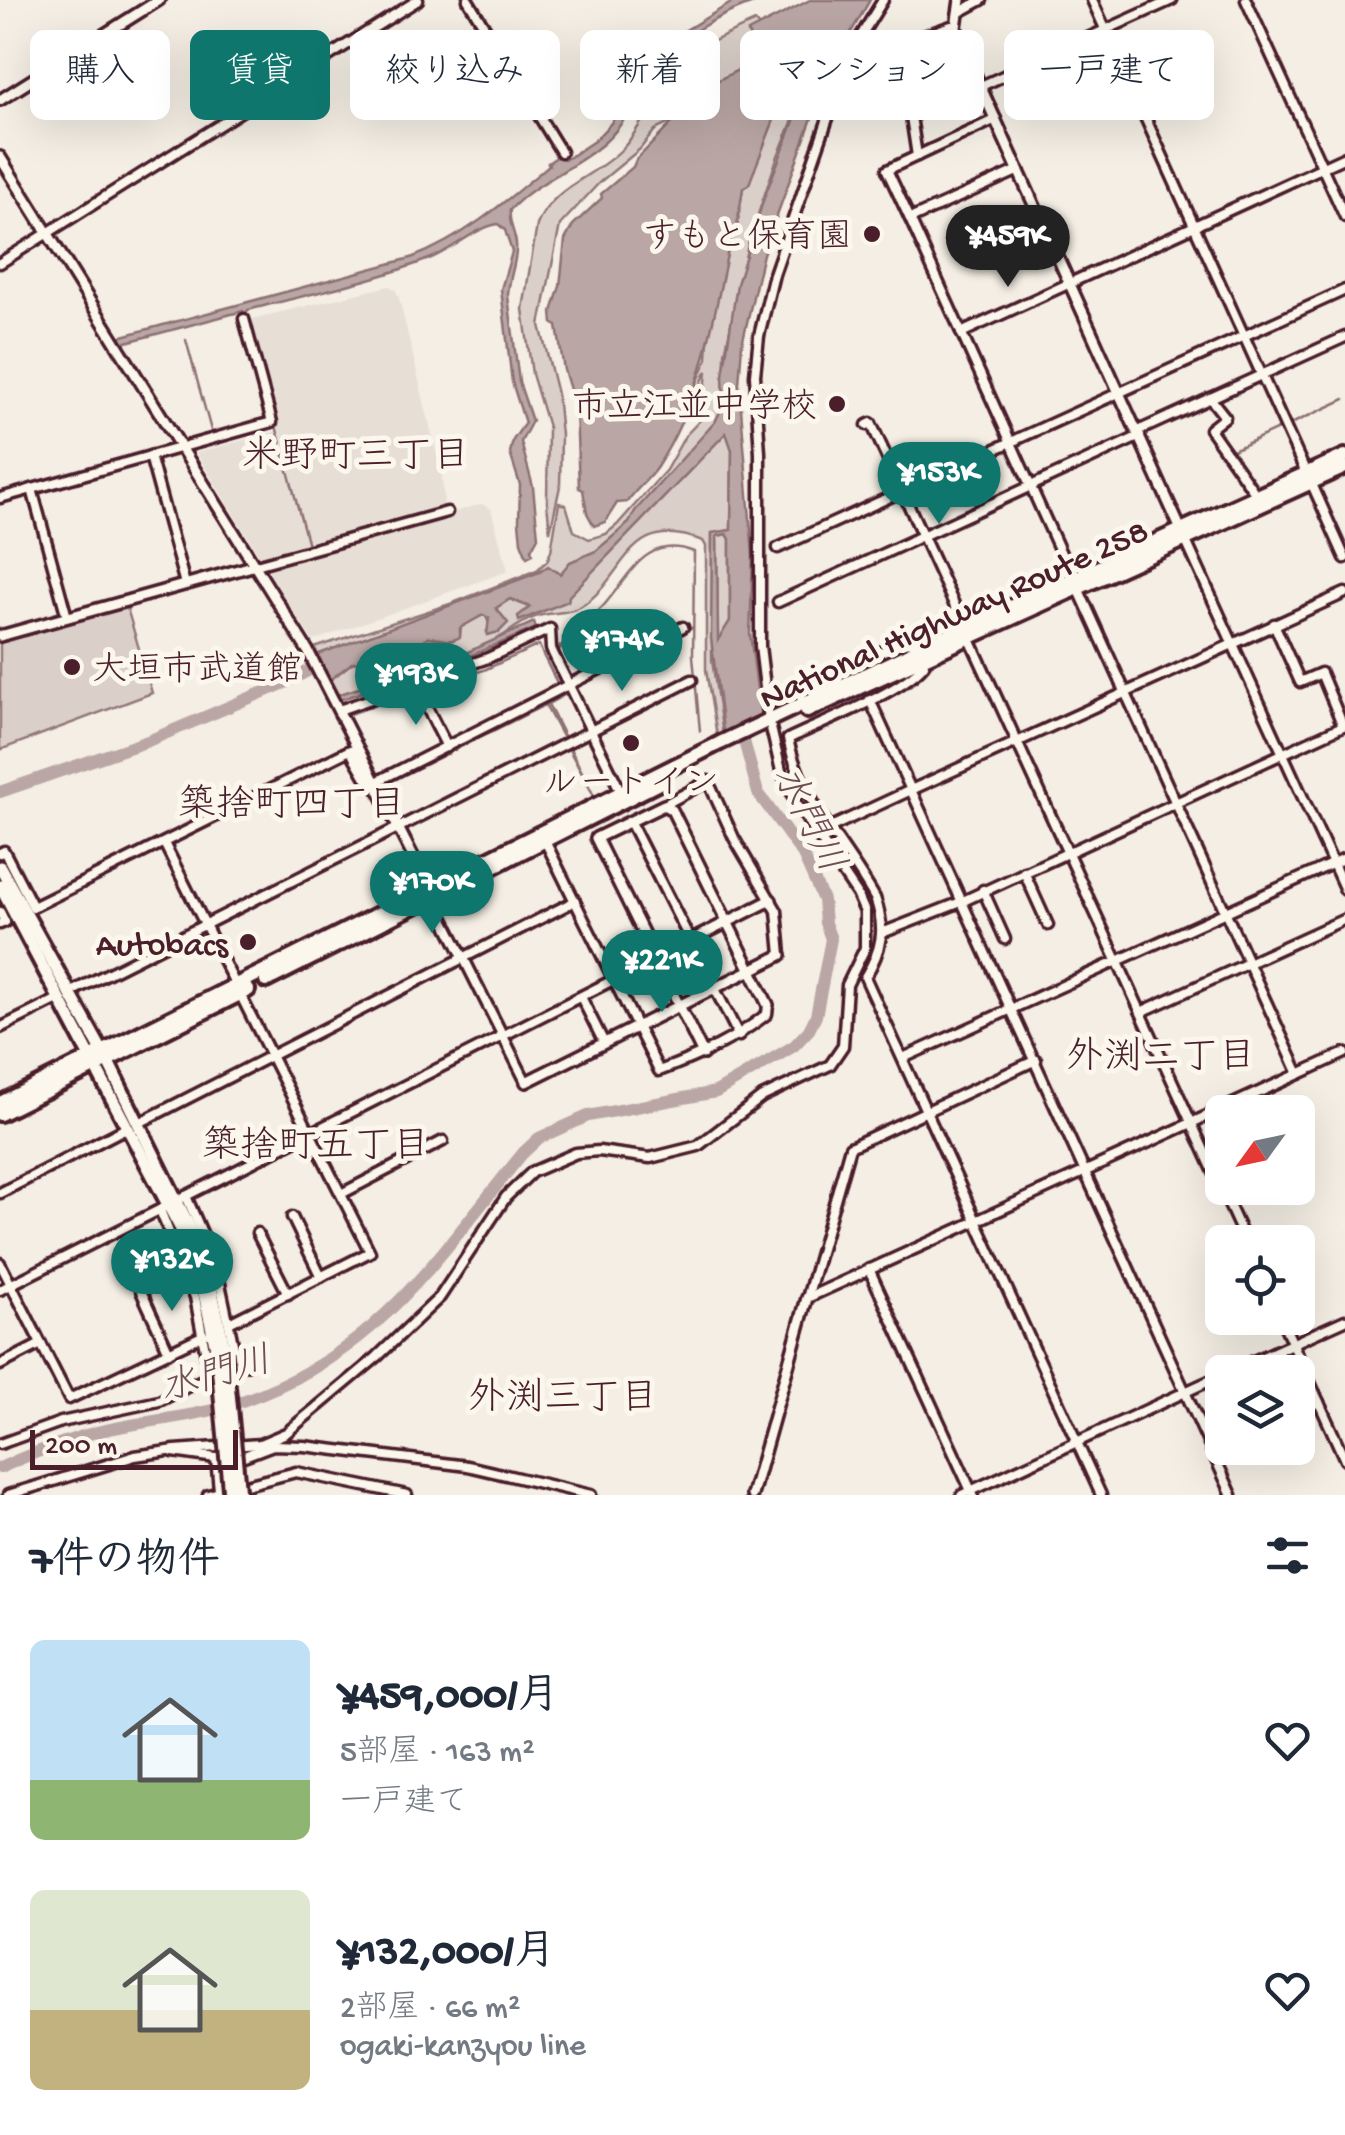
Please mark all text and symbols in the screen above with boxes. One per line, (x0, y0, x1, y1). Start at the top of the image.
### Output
chip: 購入 (30, 30, 170, 120)
chip: 賃貸 (190, 30, 330, 120)
chip: 絞り込み (350, 30, 560, 120)
chip: 新着 (580, 30, 720, 120)
chip: マンション (740, 30, 984, 120)
chip: 一戸建て (1004, 30, 1214, 120)
pin: ¥459K (938, 205, 1078, 290)
place label: すもと保育園 (642, 217, 852, 260)
text: ¥459K (968, 218, 1048, 256)
marker: すもと保育園 (861, 223, 883, 245)
place label: 市立江並中学校 (572, 387, 817, 430)
marker: 市立江並中学校 (826, 393, 848, 415)
district label: 米野町三丁目 (242, 435, 470, 481)
pin: ¥153K (869, 442, 1009, 527)
text: ¥153K (900, 455, 978, 493)
street label: National Highway Route 258 (755, 513, 1156, 721)
pin: ¥174K (552, 609, 692, 694)
text: ¥174K (583, 622, 661, 660)
pin: ¥193K (346, 643, 486, 728)
place label: 大垣市武道館 (92, 650, 302, 693)
marker: 大垣市武道館 (61, 656, 83, 678)
text: ¥193K (377, 656, 455, 694)
marker: ルートイン (620, 732, 642, 754)
water label: 水門川 (760, 759, 852, 882)
place label: ルートイン (543, 765, 719, 806)
district label: 築捨町四丁目 (178, 783, 406, 830)
pin: ¥170K (362, 851, 502, 936)
text: ¥170K (392, 864, 472, 902)
place label: Autobacs (96, 927, 229, 968)
pin: ¥221K (592, 930, 732, 1015)
marker: Autobacs (237, 931, 259, 953)
text: ¥221K (624, 943, 700, 981)
district label: 外渕二丁目 (1066, 1036, 1256, 1082)
north arrow (1205, 1095, 1315, 1205)
map controls (1205, 1095, 1315, 1465)
district label: 築捨町五丁目 (202, 1124, 430, 1171)
button: locate (1205, 1225, 1315, 1335)
pin: ¥132K (102, 1229, 242, 1314)
text: ¥132K (133, 1242, 211, 1280)
water label: 水門川 (156, 1340, 278, 1415)
button: layers (1205, 1355, 1315, 1465)
district label: 外渕三丁目 (468, 1377, 658, 1423)
scale bar (30, 1425, 238, 1470)
text: 200 m (45, 1431, 117, 1464)
icon: filters (1260, 1528, 1315, 1583)
text: 7件の物件 (30, 1539, 220, 1588)
text: ¥459,000/月 (340, 1674, 559, 1723)
icon: home (110, 1680, 230, 1800)
icon: heart (1260, 1713, 1315, 1768)
text: 5部屋 · 163 m² (340, 1735, 535, 1773)
text: 一戸建て (340, 1785, 468, 1823)
icon: home (110, 1930, 230, 2050)
text: ¥132,000/月 (340, 1930, 556, 1979)
icon: heart (1260, 1963, 1315, 2018)
text: 2部屋 · 66 m² (340, 1991, 520, 2029)
text: ogaki-kanzyou line (340, 2029, 586, 2067)

